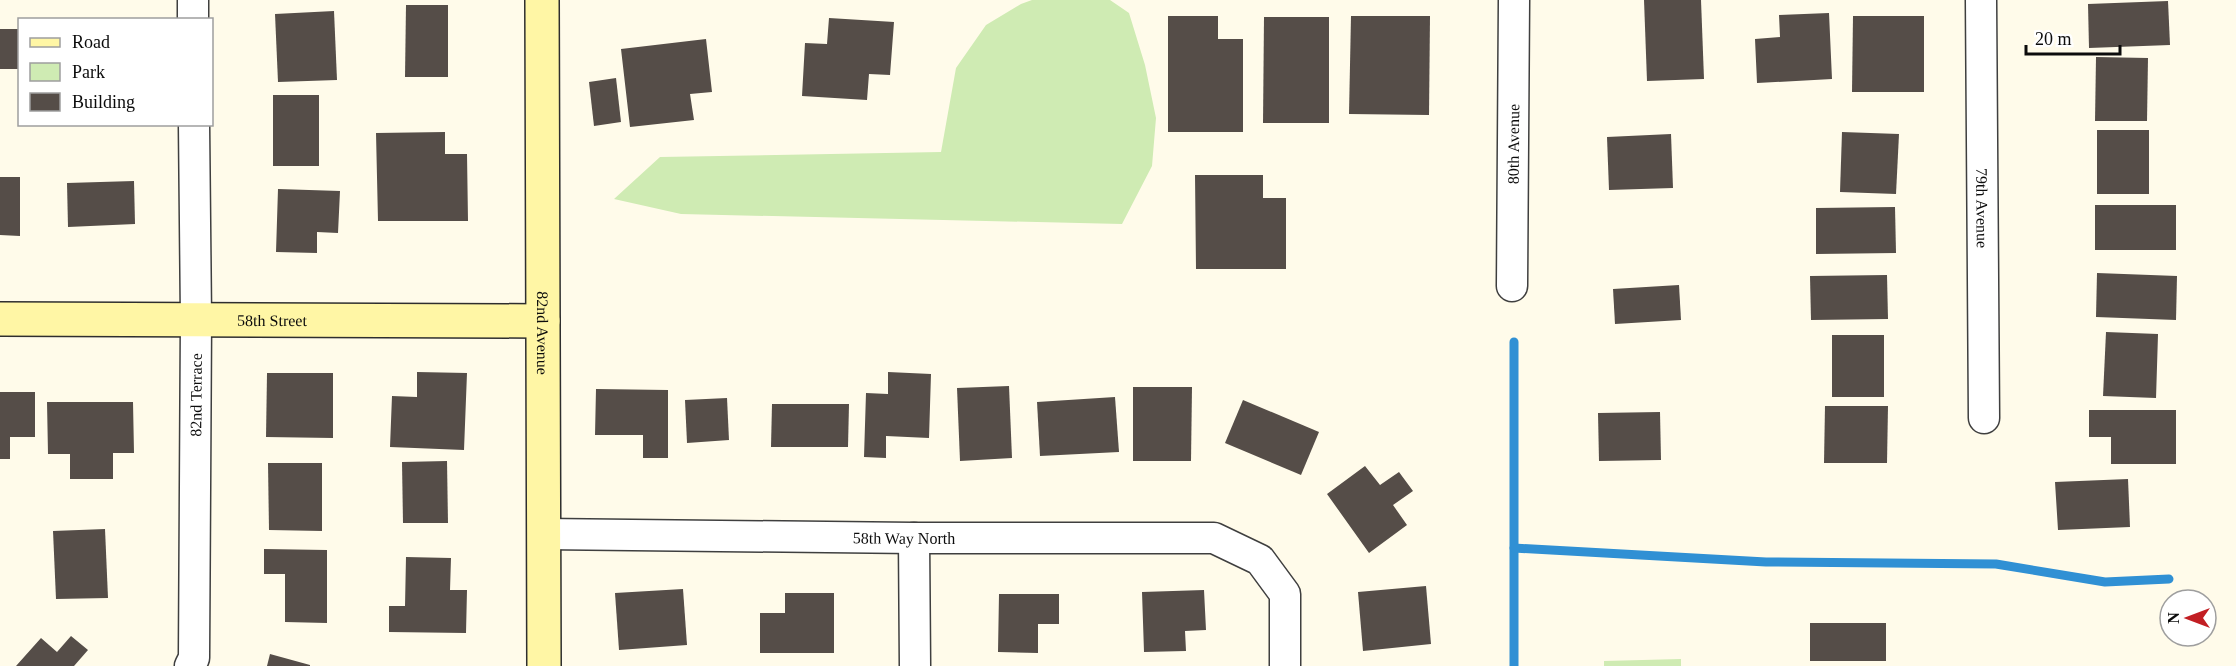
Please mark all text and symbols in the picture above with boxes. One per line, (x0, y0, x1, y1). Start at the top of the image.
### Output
legend (18, 18, 213, 126)
scale bar (2026, 18, 2120, 56)
text: 20 m (2035, 29, 2072, 49)
text: Road (72, 32, 110, 52)
text: Park (72, 62, 105, 82)
text: Building (72, 92, 135, 112)
street label: 80th Avenue (1504, 104, 1522, 184)
street label: 79th Avenue (1974, 168, 1991, 248)
street label: 82nd Avenue (534, 291, 552, 375)
street label: 58th Street (237, 311, 307, 329)
street label: 82nd Terrace (187, 353, 204, 437)
street label: 58th Way North (853, 529, 955, 547)
north arrow (2158, 588, 2218, 648)
text: N (2165, 612, 2182, 624)

